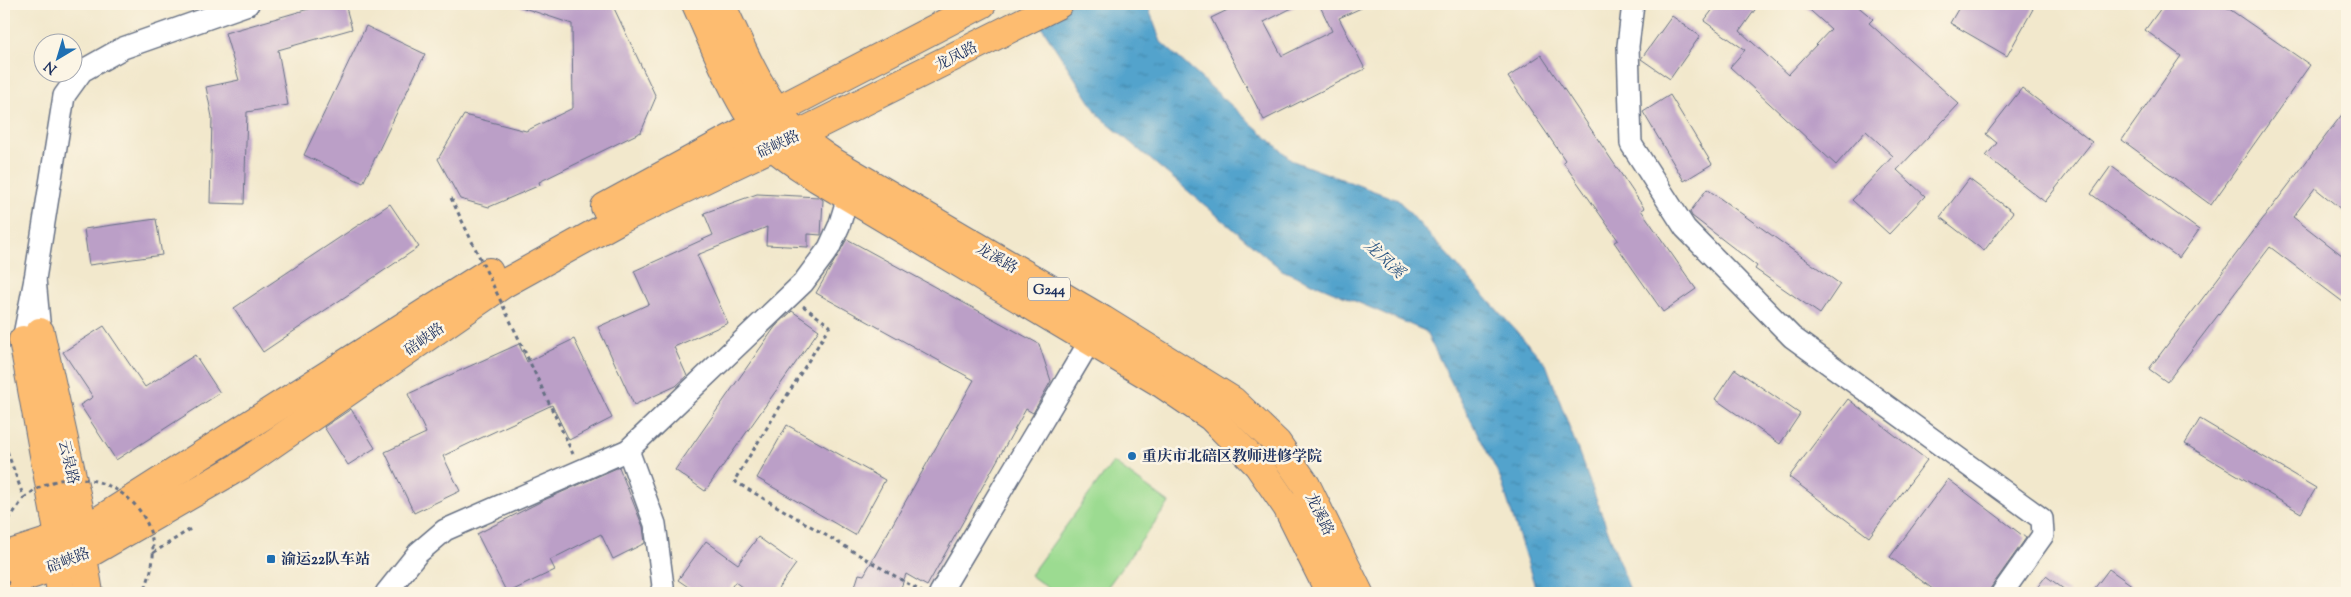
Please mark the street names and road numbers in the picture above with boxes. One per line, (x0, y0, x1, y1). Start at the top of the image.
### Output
street label: 龙凤路 (932, 38, 982, 77)
street label: 碚峡路 (754, 126, 803, 164)
street label: 龙溪路 (972, 239, 1021, 280)
road number: G244 (1028, 278, 1070, 300)
street label: 碚峡路 (400, 319, 449, 362)
street label: 云泉路 (52, 438, 83, 487)
street label: 龙溪路 (1299, 490, 1338, 539)
street label: 碚峡路 (44, 544, 93, 579)

